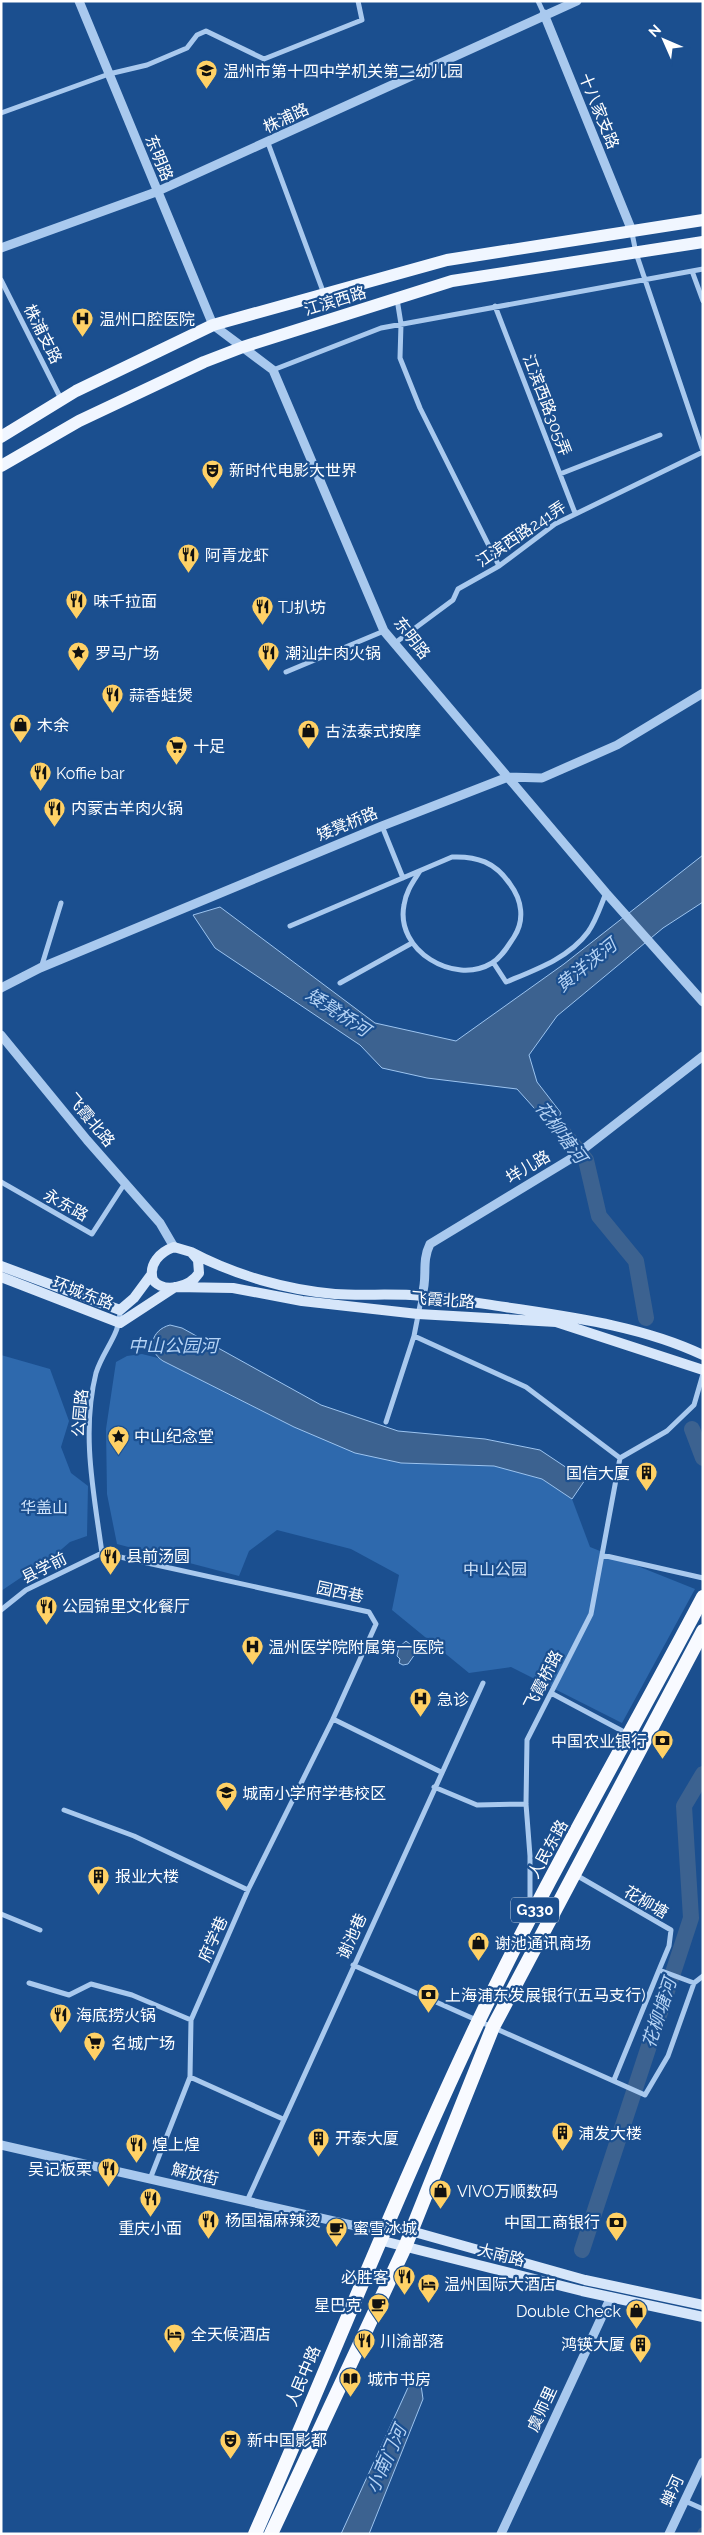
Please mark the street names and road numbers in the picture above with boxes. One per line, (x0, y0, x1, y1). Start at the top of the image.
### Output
street label: 十八家支路 (575, 70, 623, 152)
street label: 株浦路 (260, 99, 312, 137)
street label: 东明路 (141, 132, 177, 184)
street label: 江滨西路 (302, 283, 368, 319)
street label: 株浦支路 (20, 301, 66, 367)
street label: 江滨西路305弄 (519, 352, 575, 458)
street label: 江滨西路241弄 (473, 497, 569, 571)
street label: 东明路 (390, 613, 434, 663)
street label: 矮凳桥路 (314, 803, 380, 845)
street label: 飞霞北路 (63, 1089, 119, 1151)
street label: 垟儿路 (503, 1146, 553, 1188)
street label: 永东路 (40, 1185, 92, 1225)
street label: 环城东路 (50, 1273, 116, 1313)
street label: 飞霞北路 (410, 1288, 476, 1312)
street label: 公园路 (68, 1388, 92, 1438)
street label: 县学前 (18, 1549, 70, 1587)
street label: 园西巷 (315, 1578, 365, 1606)
street label: 飞霞桥路 (520, 1647, 566, 1713)
street label: 人民东路 (524, 1816, 572, 1882)
street label: 花柳塘 (620, 1882, 672, 1922)
road number: G330 (511, 1898, 559, 1922)
street label: 谢池巷 (334, 1910, 370, 1962)
street label: 府学巷 (195, 1913, 231, 1965)
street label: 解放街 (169, 2159, 221, 2189)
street label: 大南路 (475, 2240, 527, 2270)
street label: 人民中路 (282, 2343, 324, 2409)
street label: 虞师里 (523, 2383, 561, 2435)
street label: 蝉河 (657, 2472, 687, 2510)

